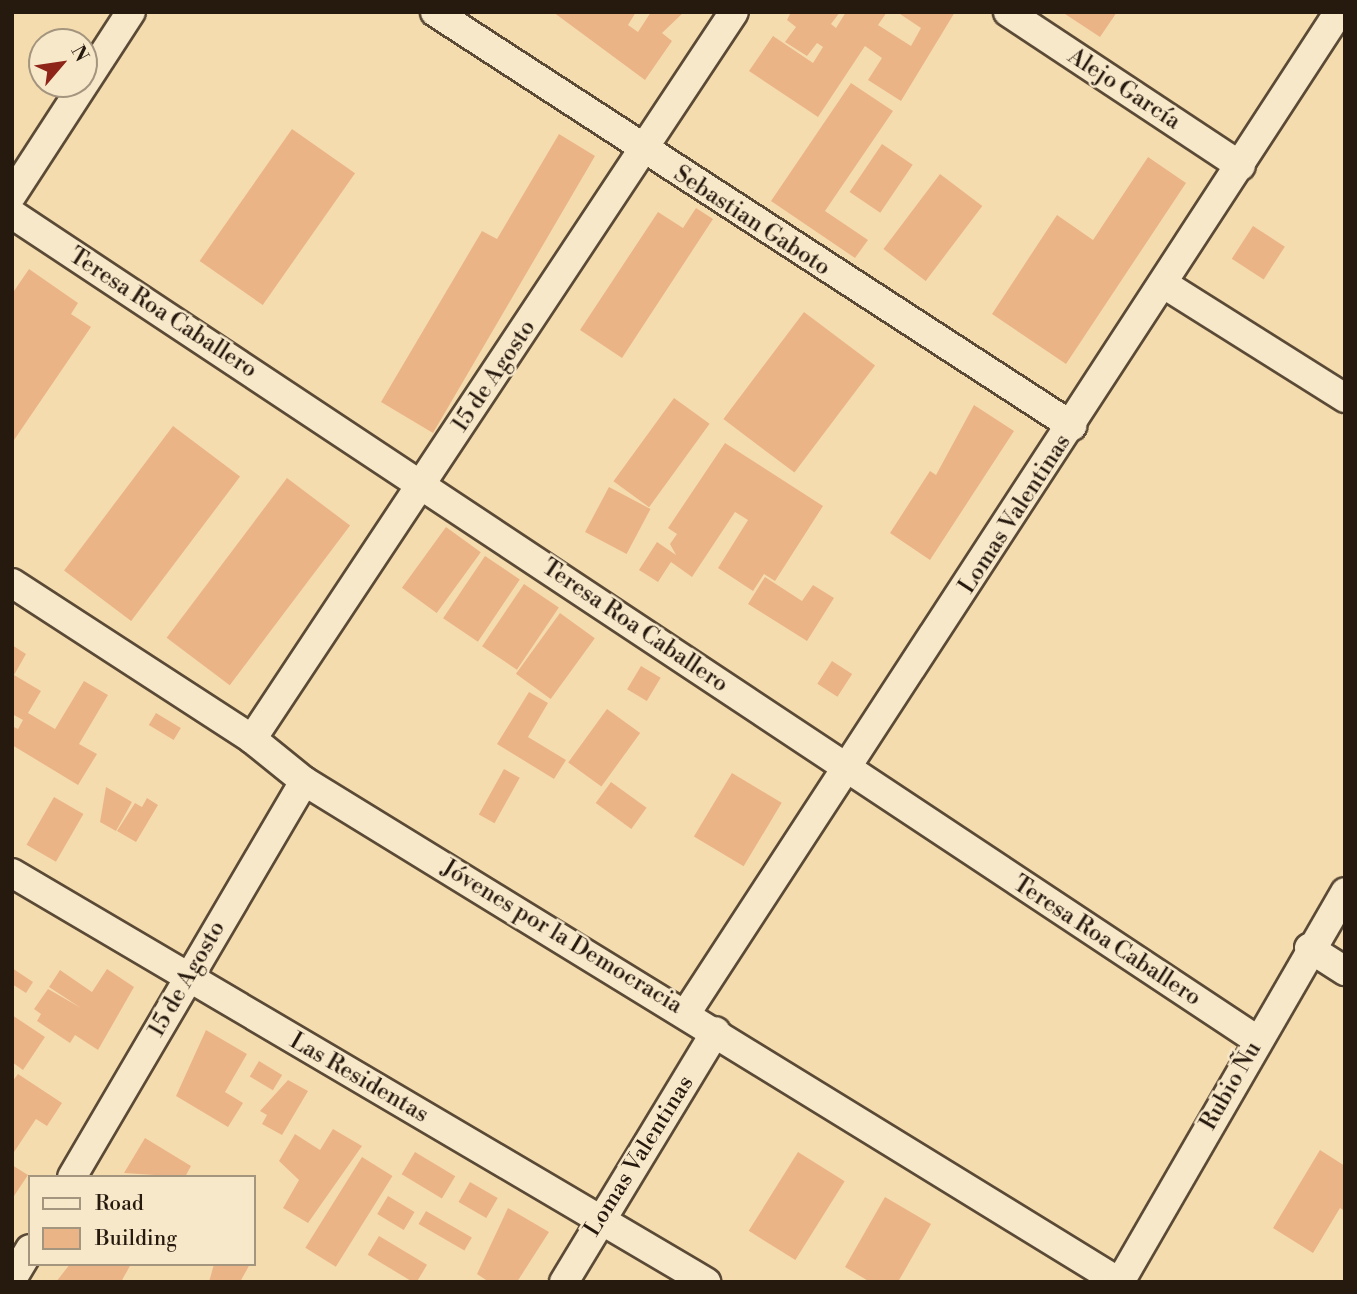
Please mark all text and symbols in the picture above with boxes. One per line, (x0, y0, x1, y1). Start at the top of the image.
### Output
north arrow (28, 28, 98, 98)
text: N (65, 41, 94, 66)
street label: Alejo García (1063, 42, 1185, 136)
street label: Sebastian Gaboto (669, 160, 835, 282)
street label: Teresa Roa Caballero (64, 242, 262, 384)
street label: 15 de Agosto (446, 315, 542, 437)
street label: Lomas Valentinas (953, 429, 1077, 599)
street label: Teresa Roa Caballero (537, 553, 733, 699)
street label: Jóvenes por la Democracia (437, 854, 687, 1020)
street label: Teresa Roa Caballero (1008, 870, 1206, 1012)
street label: 15 de Agosto (143, 916, 231, 1042)
street label: Las Residentas (285, 1027, 433, 1129)
street label: Rubio Ñu (1195, 1037, 1267, 1135)
street label: Lomas Valentinas (579, 1071, 699, 1241)
legend (28, 1175, 256, 1266)
text: Road (95, 1191, 144, 1217)
text: Building (95, 1226, 177, 1252)

